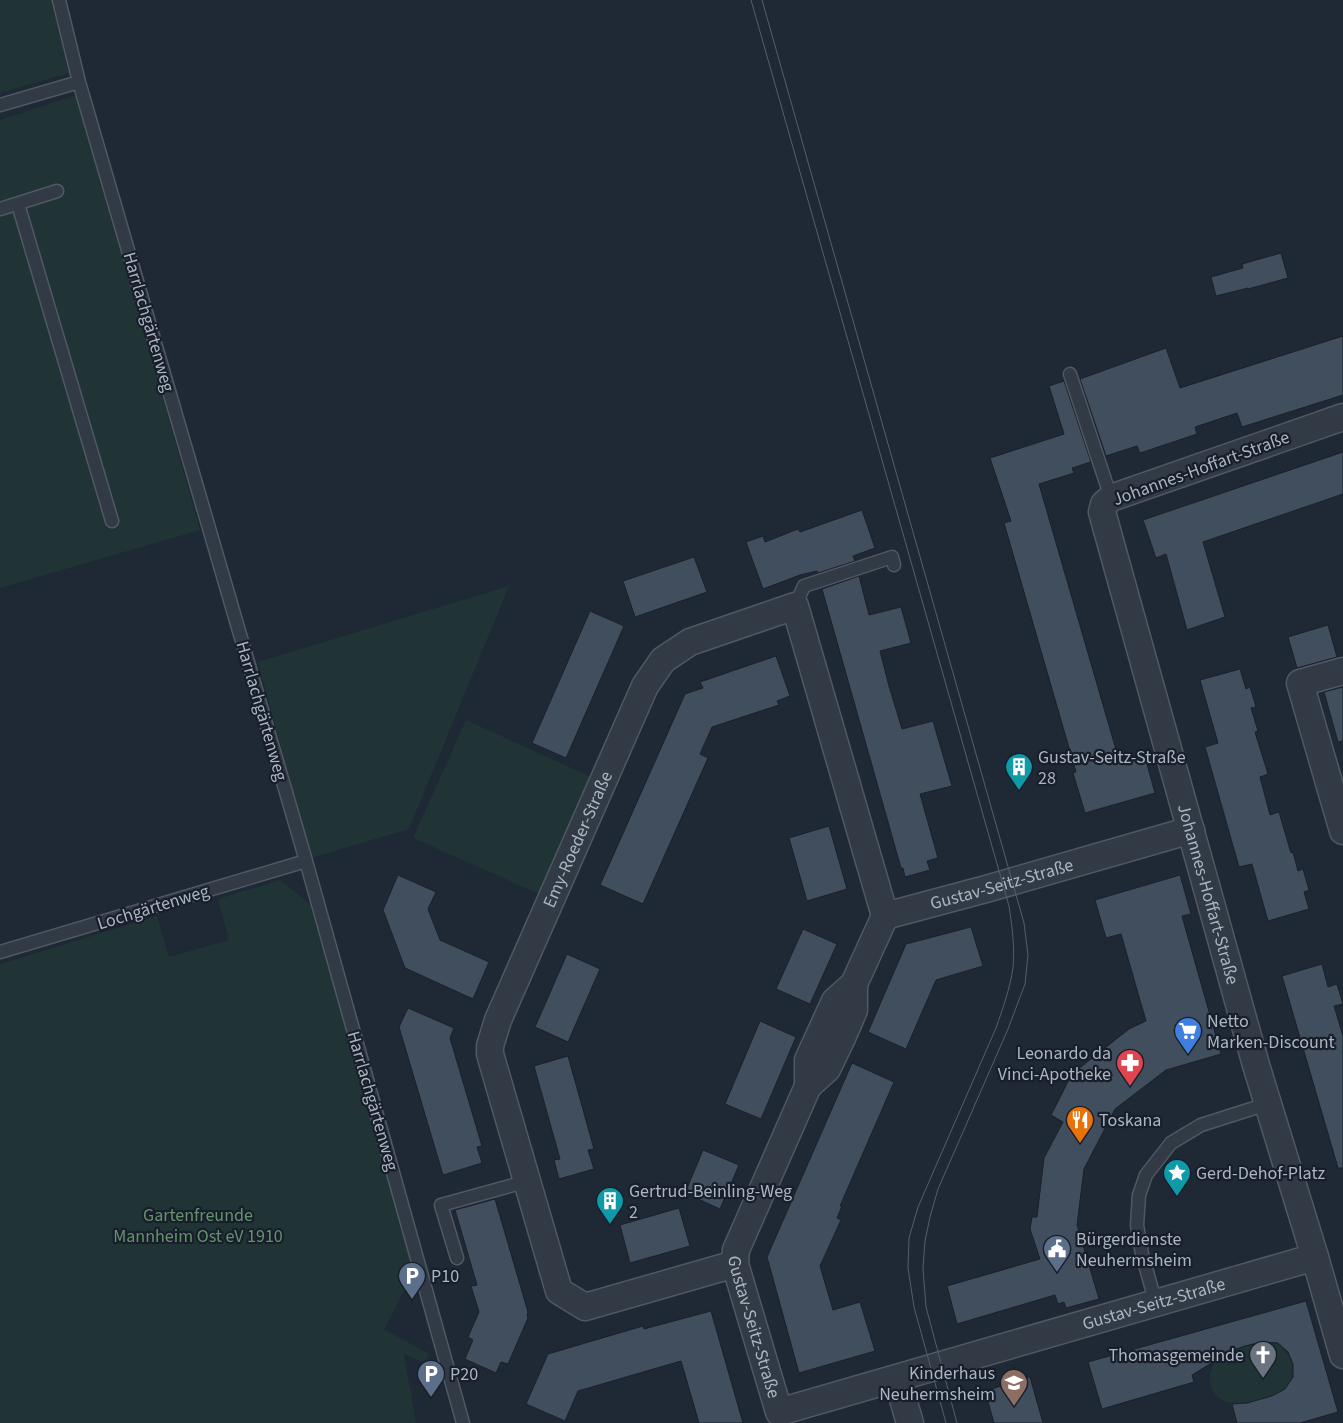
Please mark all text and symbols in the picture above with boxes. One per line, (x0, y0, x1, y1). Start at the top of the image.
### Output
street label: Harrlachgärtenweg (117, 249, 180, 395)
street label: Johannes-Hoffart-Straße (1109, 425, 1293, 512)
street label: Harrlachgärtenweg (230, 638, 293, 784)
place label: Gustav-Seitz-Straße 28 (1038, 745, 1186, 791)
building icon: Gustav-Seitz-Straße 28 (1004, 752, 1034, 791)
street label: Emy-Roeder-Straße (537, 767, 619, 912)
street label: Johannes-Hoffart-Straße (1171, 801, 1245, 988)
street label: Gustav-Seitz-Straße (927, 852, 1076, 916)
street label: Lochgärtenweg (94, 879, 212, 936)
place label: Netto Marken-Discount (1207, 1009, 1335, 1055)
supermarket icon: Netto Marken-Discount (1173, 1016, 1203, 1055)
street label: Harrlachgärtenweg (341, 1028, 404, 1174)
place label: Leonardo da Vinci-Apotheke (998, 1041, 1111, 1087)
pharmacy icon: Leonardo da Vinci-Apotheke (1115, 1048, 1145, 1087)
restaurant icon: Toskana (1065, 1105, 1095, 1144)
place label: Toskana (1099, 1108, 1161, 1133)
place icon: Gerd-Dehof-Platz (1162, 1158, 1192, 1197)
place label: Gerd-Dehof-Platz (1196, 1161, 1325, 1186)
place label: Gertrud-Beinling-Weg 2 (629, 1179, 792, 1225)
building icon: Gertrud-Beinling-Weg 2 (595, 1186, 625, 1225)
park label: Gartenfreunde Mannheim Ost eV 1910 (113, 1203, 283, 1249)
place label: Bürgerdienste Neuhermsheim (1076, 1227, 1192, 1273)
public building icon: Bürgerdienste Neuhermsheim (1042, 1234, 1072, 1273)
street label: Gustav-Seitz-Straße (722, 1255, 786, 1401)
parking icon: P10 (397, 1261, 427, 1300)
place label: P10 (431, 1264, 459, 1289)
street label: Gustav-Seitz-Straße (1079, 1272, 1228, 1337)
church icon: Thomasgemeinde (1248, 1340, 1278, 1379)
place label: Thomasgemeinde (1108, 1343, 1244, 1368)
parking icon: P20 (416, 1359, 446, 1398)
place label: Kinderhaus Neuhermsheim (879, 1361, 995, 1407)
place label: P20 (450, 1362, 478, 1387)
school or university icon: Kinderhaus Neuhermsheim (999, 1368, 1029, 1407)

